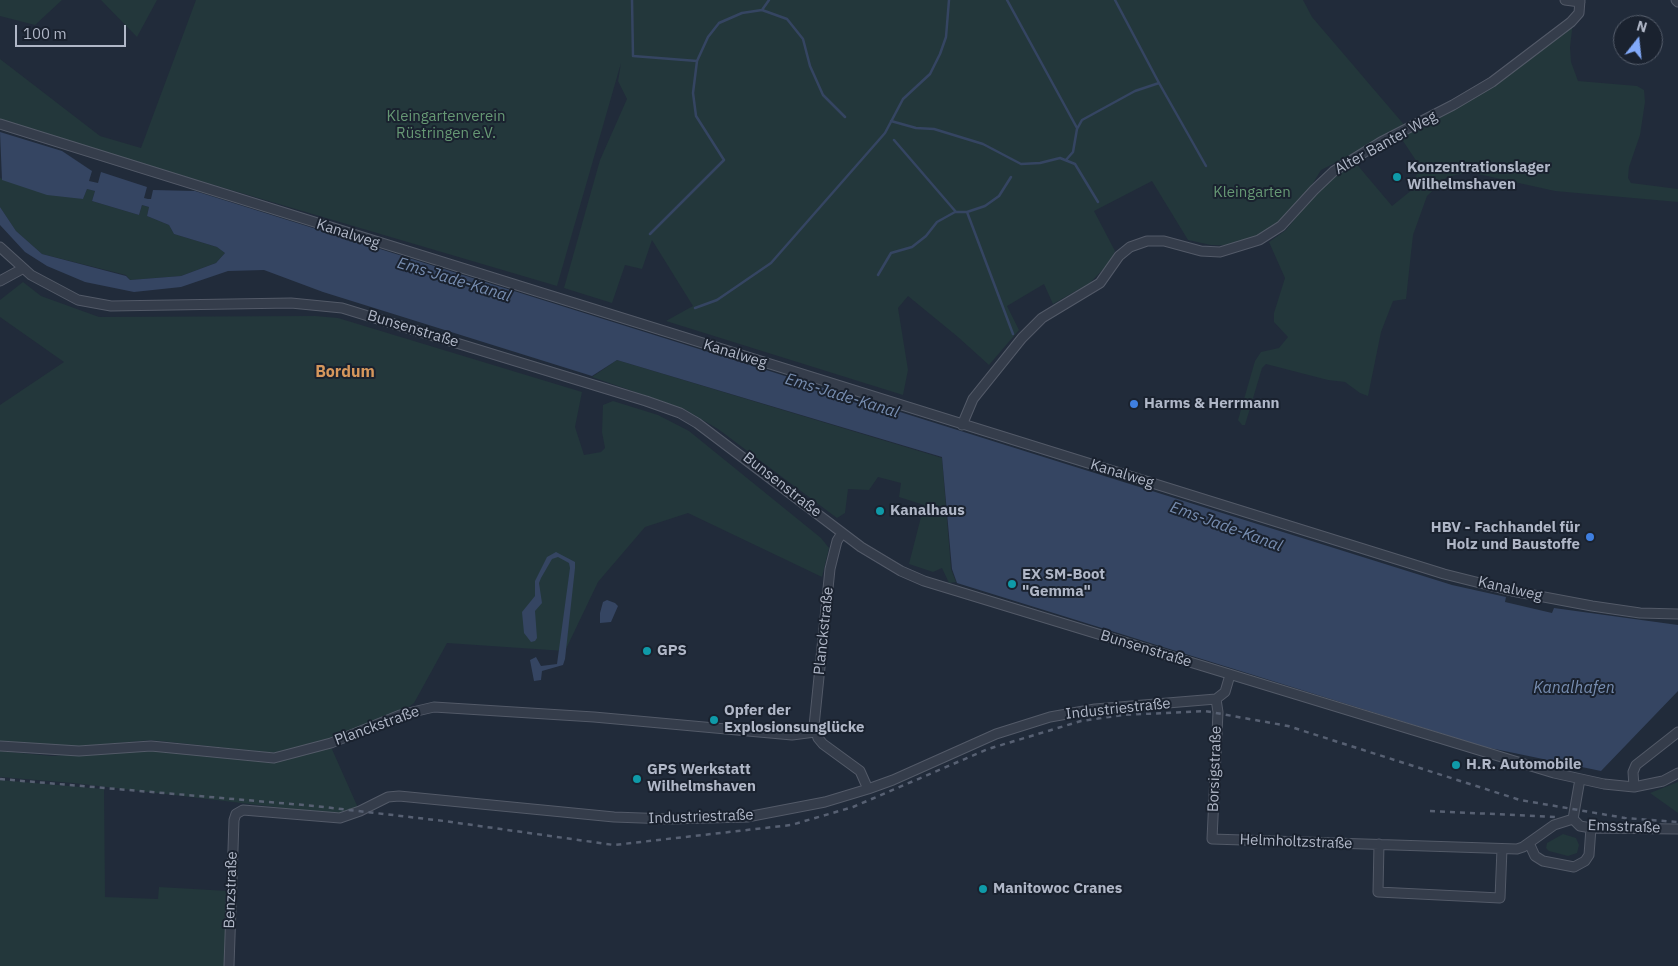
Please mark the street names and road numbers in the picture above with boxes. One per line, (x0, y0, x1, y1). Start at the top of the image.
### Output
street label: Alter Banter Weg (1332, 107, 1440, 179)
street label: Kanalweg (314, 215, 382, 253)
street label: Bunsenstraße (365, 307, 461, 351)
street label: Kanalweg (701, 336, 769, 372)
street label: Bunsenstraße (739, 449, 825, 521)
street label: Kanalweg (1088, 456, 1156, 492)
street label: Kanalweg (1476, 573, 1544, 605)
street label: Planckstraße (810, 586, 838, 676)
street label: Bunsenstraße (1098, 627, 1194, 671)
street label: Industriestraße (1065, 695, 1171, 723)
street label: Planckstraße (332, 702, 422, 750)
street label: Borsigstraße (1204, 725, 1226, 813)
street label: Industriestraße (648, 806, 754, 828)
street label: Emsstraße (1587, 817, 1661, 837)
street label: Helmholtzstraße (1239, 831, 1353, 853)
street label: Benzstraße (221, 851, 241, 929)

